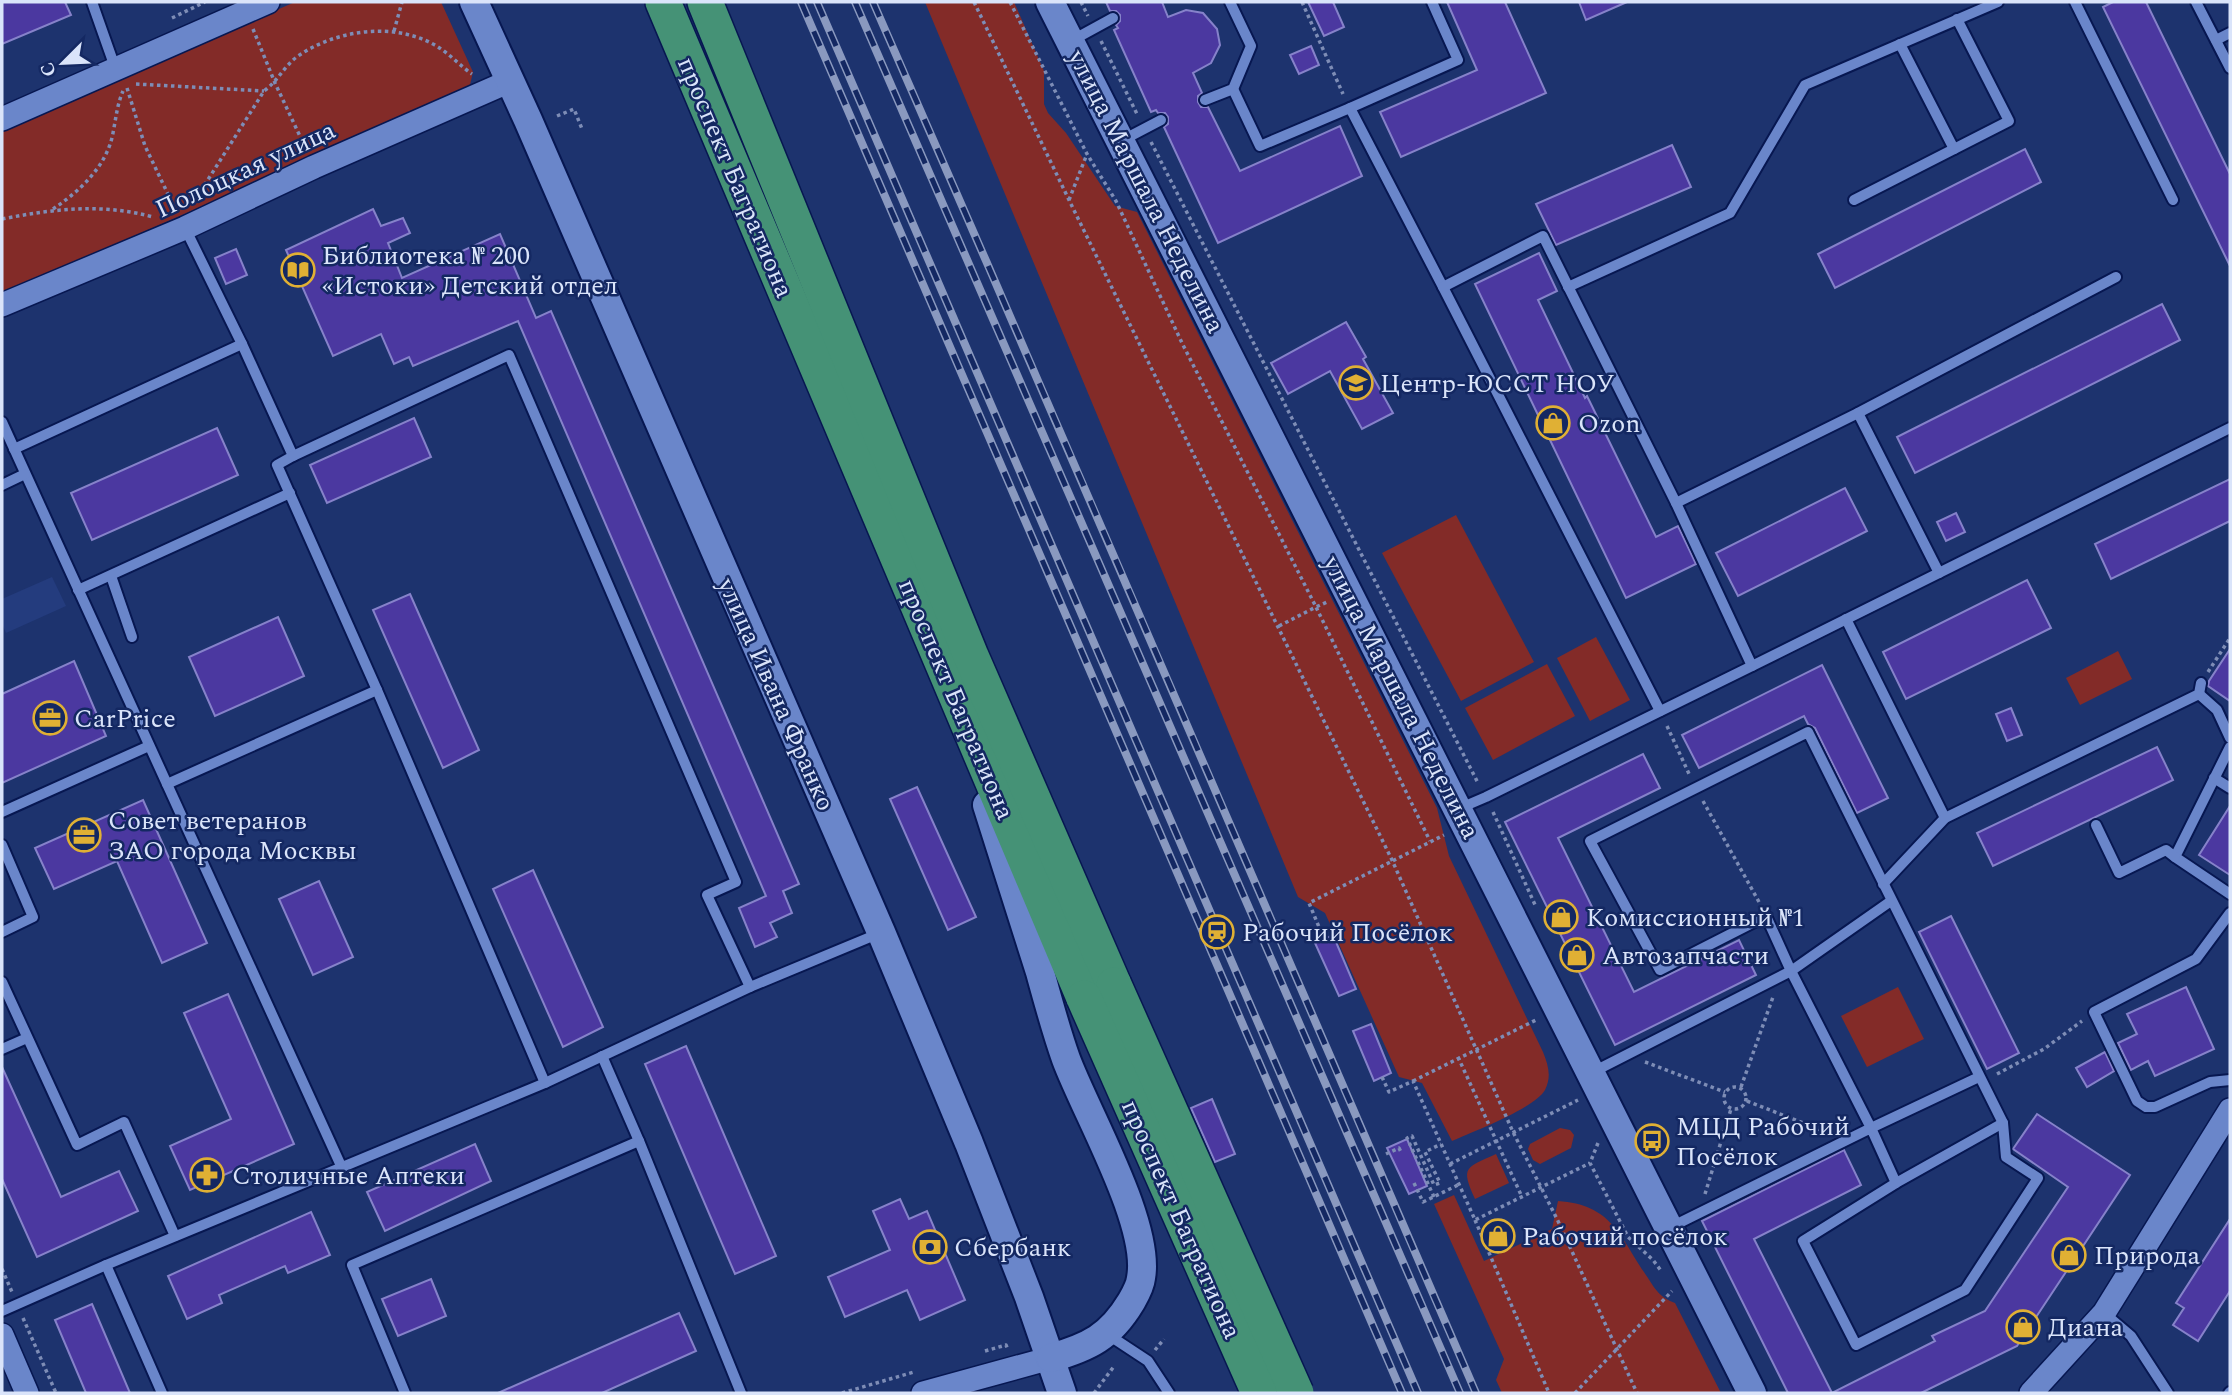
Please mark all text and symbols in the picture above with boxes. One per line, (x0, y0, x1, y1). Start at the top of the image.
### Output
north arrow (28, 28, 98, 98)
street label: улица Маршала Неделина (1057, 42, 1235, 341)
street label: проспект Багратиона (666, 51, 804, 304)
text: С (33, 57, 65, 81)
street label: Полоцкая улица (149, 110, 342, 229)
place label: Библиотека № 200 «Истоки» Детский отдел (322, 236, 618, 306)
library icon: Библиотека № 200 «Истоки» Детский отдел (279, 251, 317, 289)
school or university icon: Центр-ЮССТ НОУ (1337, 364, 1375, 402)
place label: Центр-ЮССТ НОУ (1380, 364, 1614, 404)
shop icon: Ozon (1534, 404, 1572, 442)
place label: Ozon (1578, 404, 1640, 444)
street label: улица Маршала Неделина (1312, 548, 1490, 847)
street label: улица Ивана Франко (706, 570, 846, 818)
street label: проспект Багратиона (887, 573, 1025, 826)
office icon: CarPrice (31, 699, 69, 737)
place label: CarPrice (74, 699, 176, 739)
place label: Совет ветеранов ЗАО города Москвы (108, 801, 357, 871)
office icon: Совет ветеранов ЗАО города Москвы (65, 816, 103, 854)
shop icon: Комиссионный №1 (1542, 898, 1580, 936)
place label: Комиссионный №1 (1586, 898, 1805, 938)
station icon: Рабочий Посёлок (1198, 913, 1236, 951)
place label: Рабочий Посёлок (1242, 913, 1453, 953)
shop icon: Автозапчасти (1558, 936, 1596, 974)
place label: Автозапчасти (1602, 936, 1769, 976)
street label: проспект Багратиона (1110, 1093, 1252, 1346)
place label: МЦД Рабочий Посёлок (1676, 1107, 1850, 1177)
bus stop icon: МЦД Рабочий Посёлок (1633, 1122, 1671, 1160)
pharmacy icon: Столичные Аптеки (188, 1156, 226, 1194)
place label: Столичные Аптеки (232, 1156, 465, 1196)
shop icon: Рабочий посёлок (1479, 1217, 1517, 1255)
place label: Рабочий посёлок (1522, 1217, 1728, 1257)
bank icon: Сбербанк (911, 1228, 949, 1266)
place label: Сбербанк (954, 1228, 1071, 1268)
shop icon: Природа (2050, 1236, 2088, 1274)
place label: Природа (2094, 1236, 2201, 1276)
shop icon: Диана (2004, 1308, 2042, 1346)
place label: Диана (2048, 1308, 2124, 1348)

